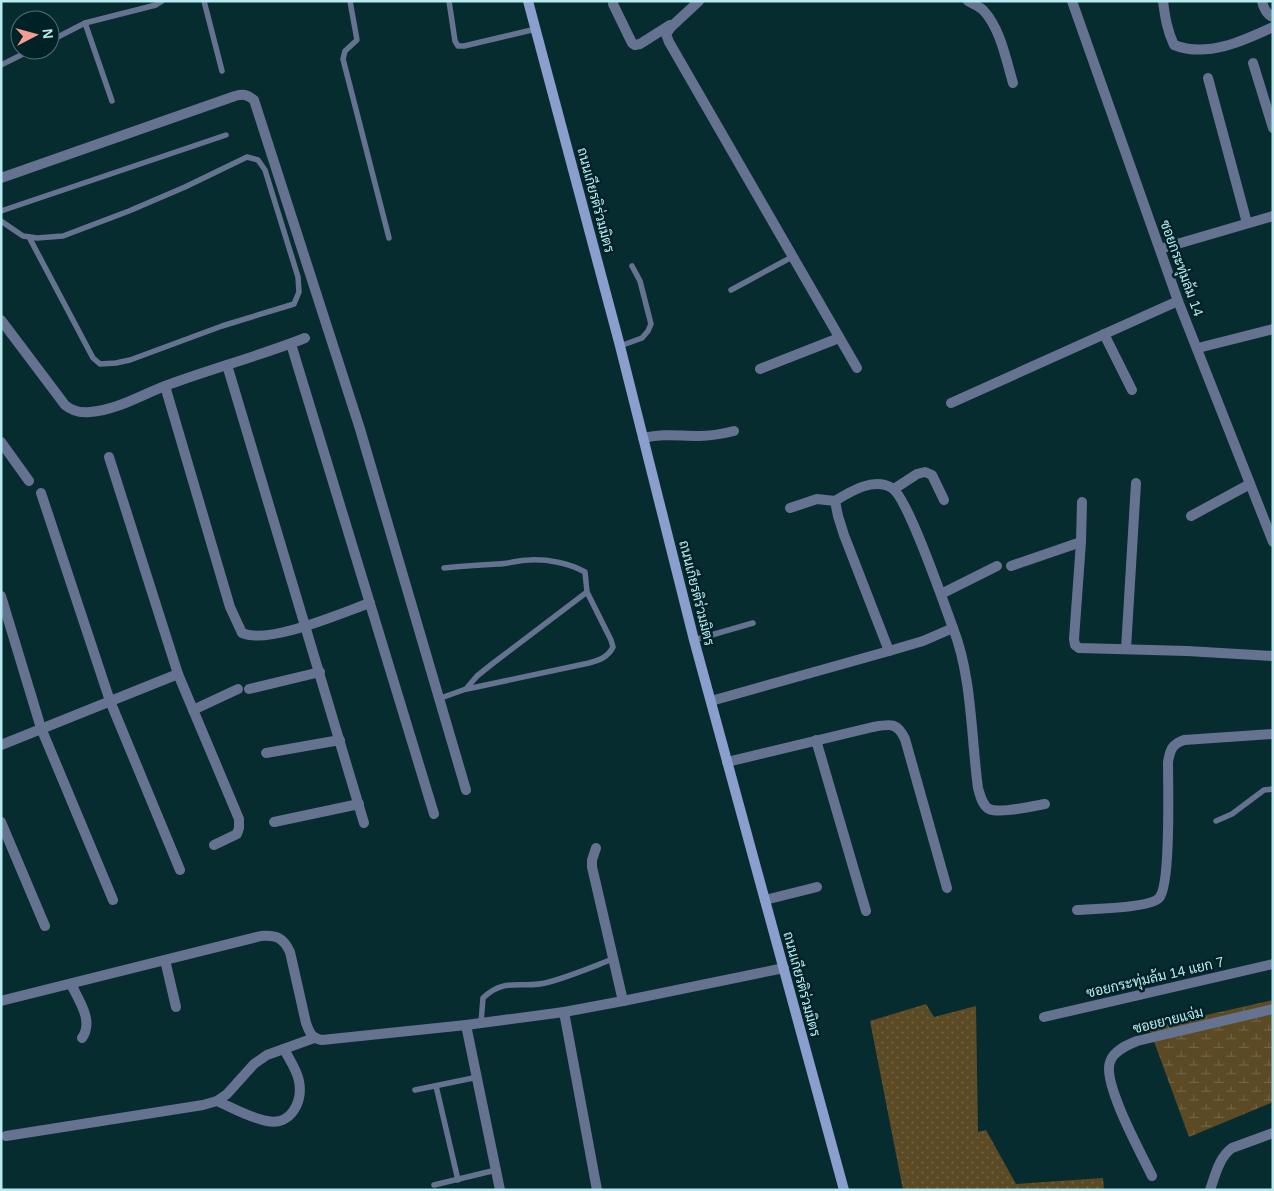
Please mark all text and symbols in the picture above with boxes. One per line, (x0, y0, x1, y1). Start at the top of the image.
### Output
north arrow (10, 10, 60, 60)
text: N (39, 28, 56, 40)
street label: ถนนเกียรติร่วมมิตร (574, 145, 619, 254)
street label: ซอยกระทุ่มล้ม 14 (1155, 217, 1208, 319)
street label: ถนนเกียรติร่วมมิตร (676, 538, 719, 648)
street label: ถนนเกียรติร่วมมิตร (780, 929, 825, 1038)
street label: ซอยกระทุ่มล้ม 14 แยก 7 (1084, 952, 1226, 1003)
street label: ซอยยายแจ่ม (1131, 1004, 1205, 1036)

